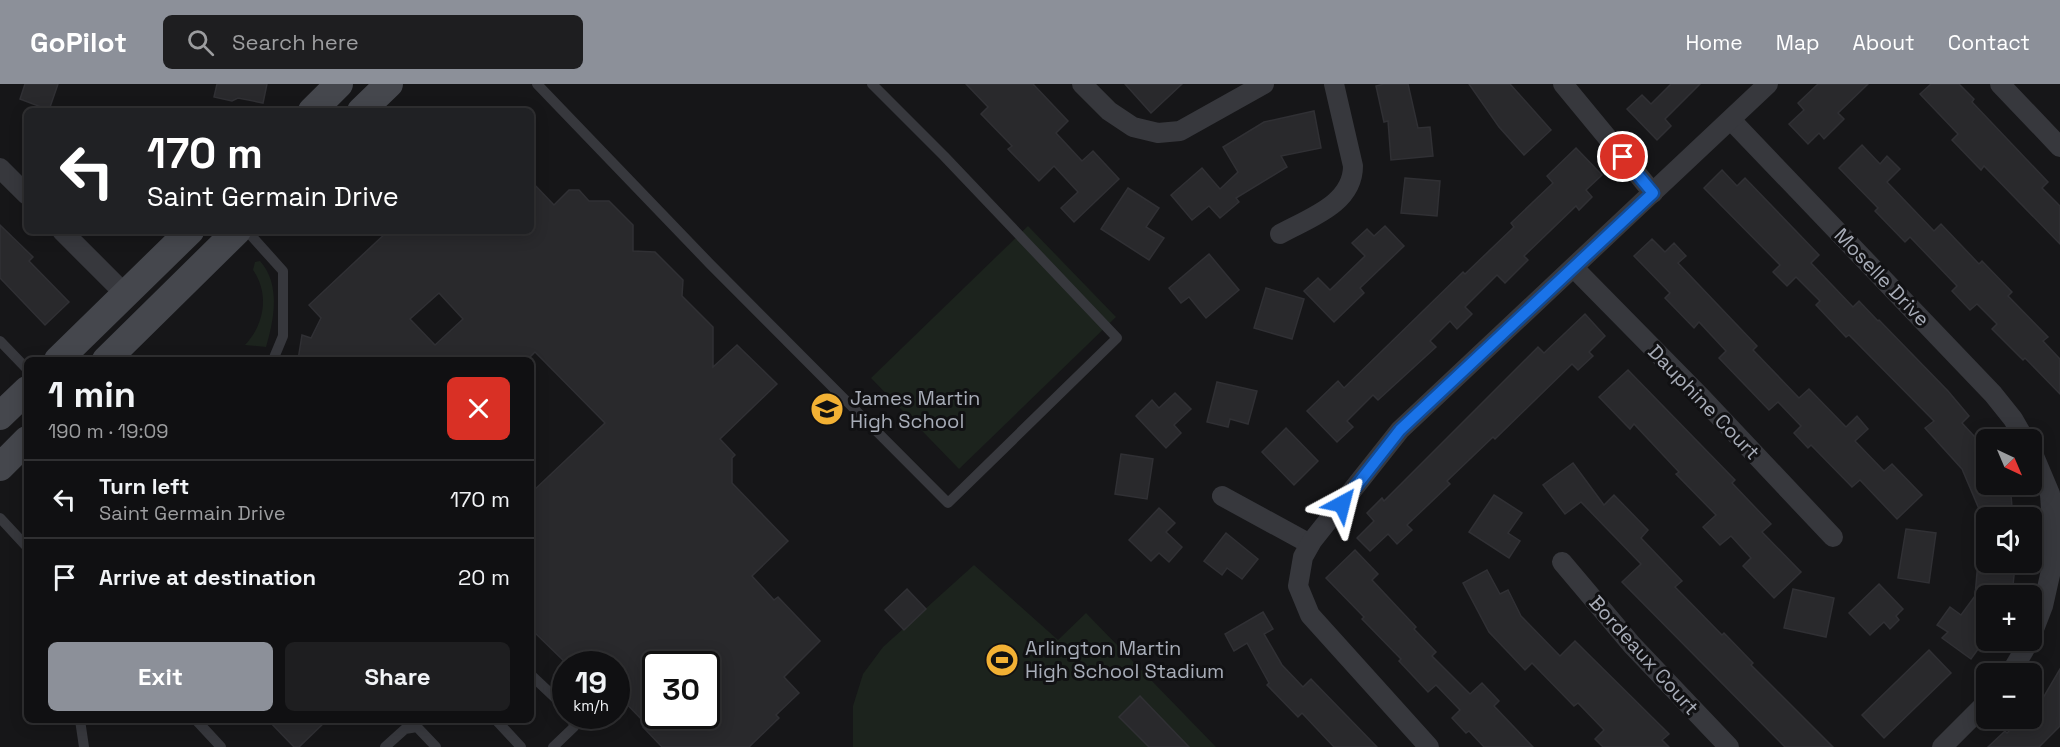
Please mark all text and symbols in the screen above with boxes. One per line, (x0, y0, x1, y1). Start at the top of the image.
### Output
search box (163, 15, 583, 69)
text: GoPilot (30, 24, 127, 60)
icon: search (184, 26, 217, 59)
text: Search here (232, 28, 359, 56)
text: Home (1685, 29, 1743, 56)
text: Map (1776, 29, 1820, 56)
text: About (1853, 29, 1915, 56)
text: Contact (1948, 29, 2030, 56)
text: 170 m (147, 127, 263, 180)
pin (1597, 131, 1648, 182)
icon: left (48, 132, 126, 210)
icon: arrive (1606, 140, 1639, 173)
text: Saint Germain Drive (147, 179, 399, 214)
street label: Moselle Drive (1829, 222, 1935, 332)
street label: Dauphine Court (1642, 339, 1766, 465)
text: 1 min (48, 372, 136, 418)
button: close (447, 377, 510, 440)
place label: James Martin High School (850, 385, 980, 434)
school or university icon: James Martin High School (809, 391, 845, 427)
text: 190 m · 19:09 (48, 418, 169, 444)
north arrow (1976, 429, 2042, 495)
map controls (1976, 429, 2042, 729)
text: Turn left (99, 472, 189, 500)
position arrow (1310, 472, 1374, 536)
icon: left (48, 483, 81, 516)
text: 170 m (450, 485, 510, 513)
text: Saint Germain Drive (99, 500, 285, 526)
button: sound (1976, 507, 2042, 573)
icon: arrive (48, 561, 81, 594)
text: Arrive at destination (99, 563, 316, 591)
text: 20 m (458, 563, 510, 591)
button: + (1976, 585, 2042, 651)
street label: Bordeaux Court (1583, 590, 1705, 720)
place label: Arlington Martin High School Stadium (1025, 635, 1224, 684)
button: Exit (48, 642, 273, 711)
button: Share (285, 642, 510, 711)
sports icon: Arlington Martin High School Stadium (984, 642, 1020, 678)
speed limit sign: 30 (642, 651, 720, 729)
text: 19 (575, 663, 607, 702)
button: − (1976, 663, 2042, 729)
text: km/h (573, 696, 609, 715)

